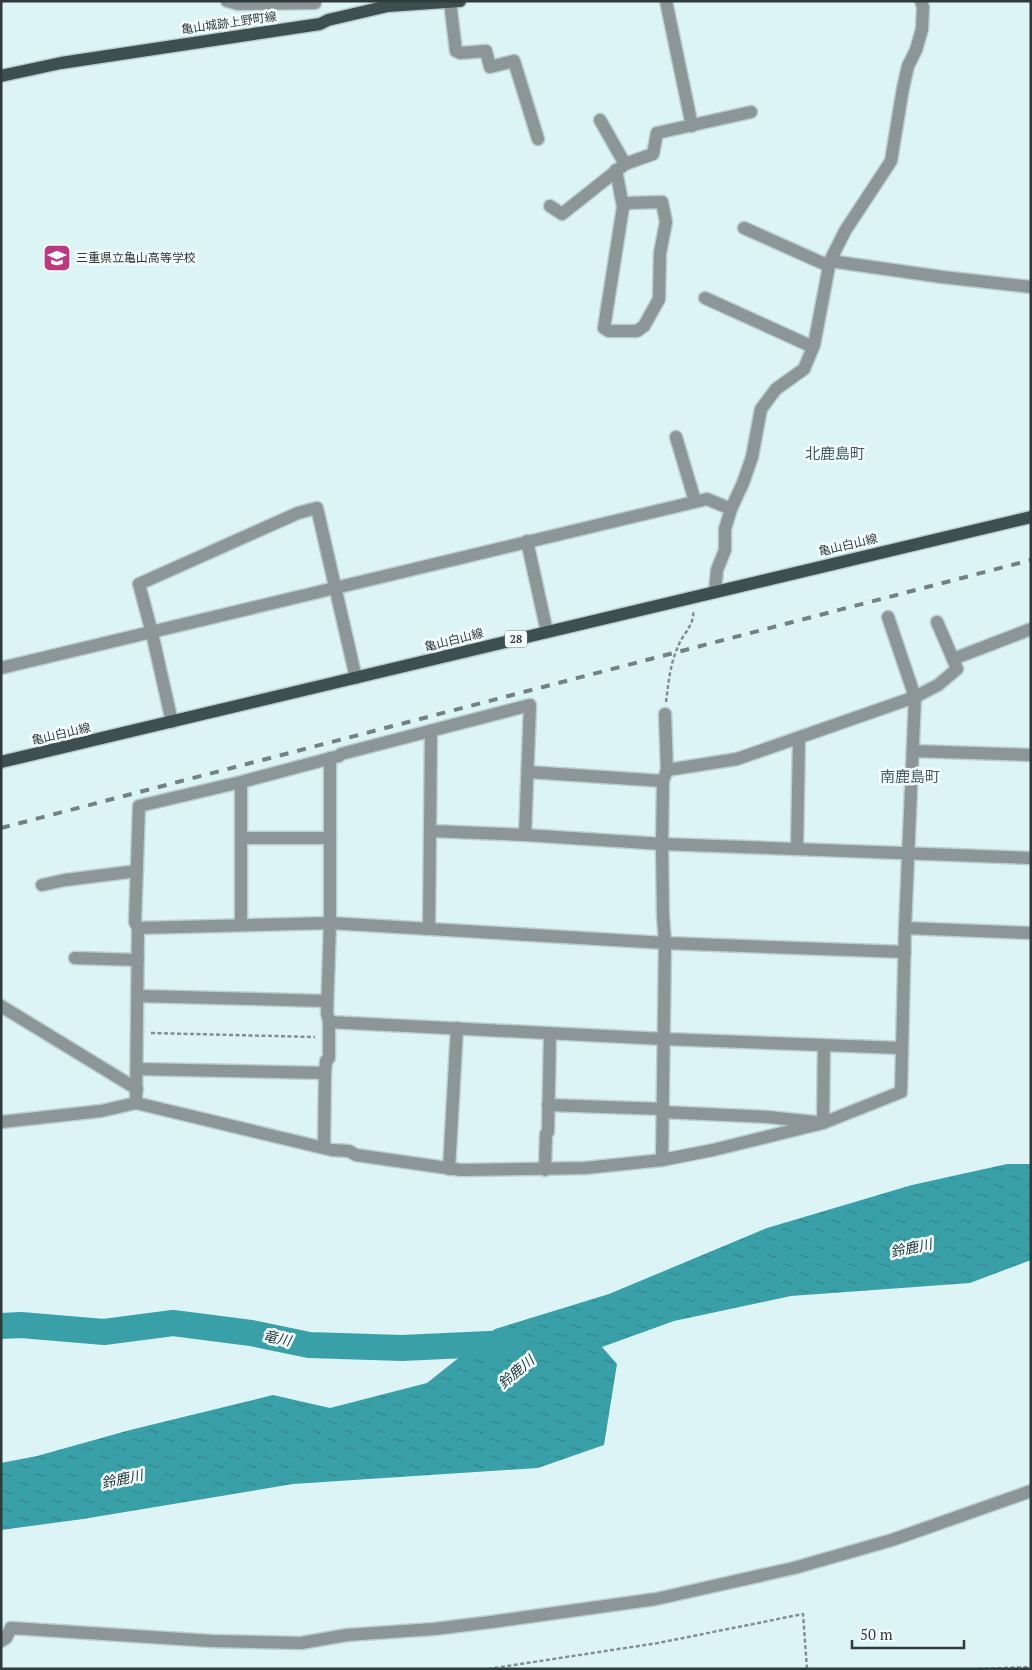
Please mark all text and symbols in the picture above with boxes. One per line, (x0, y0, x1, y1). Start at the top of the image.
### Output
street label: 亀山城跡上野町線 (180, 8, 278, 37)
school or university icon: 三重県立亀山高等学校 (42, 243, 72, 273)
place label: 三重県立亀山高等学校 (76, 250, 196, 265)
district label: 北鹿島町 (805, 443, 865, 463)
street label: 亀山白山線 (817, 530, 879, 559)
street label: 亀山白山線 (423, 625, 485, 654)
road number: 28 (505, 630, 527, 648)
street label: 亀山白山線 (30, 719, 92, 748)
district label: 南鹿島町 (880, 766, 940, 786)
water label: 鈴鹿川 (888, 1233, 935, 1261)
water label: 竜川 (261, 1325, 295, 1350)
water label: 鈴鹿川 (493, 1350, 539, 1392)
water label: 鈴鹿川 (99, 1464, 146, 1492)
scale bar (852, 1618, 964, 1650)
text: 50 m (860, 1624, 893, 1644)

